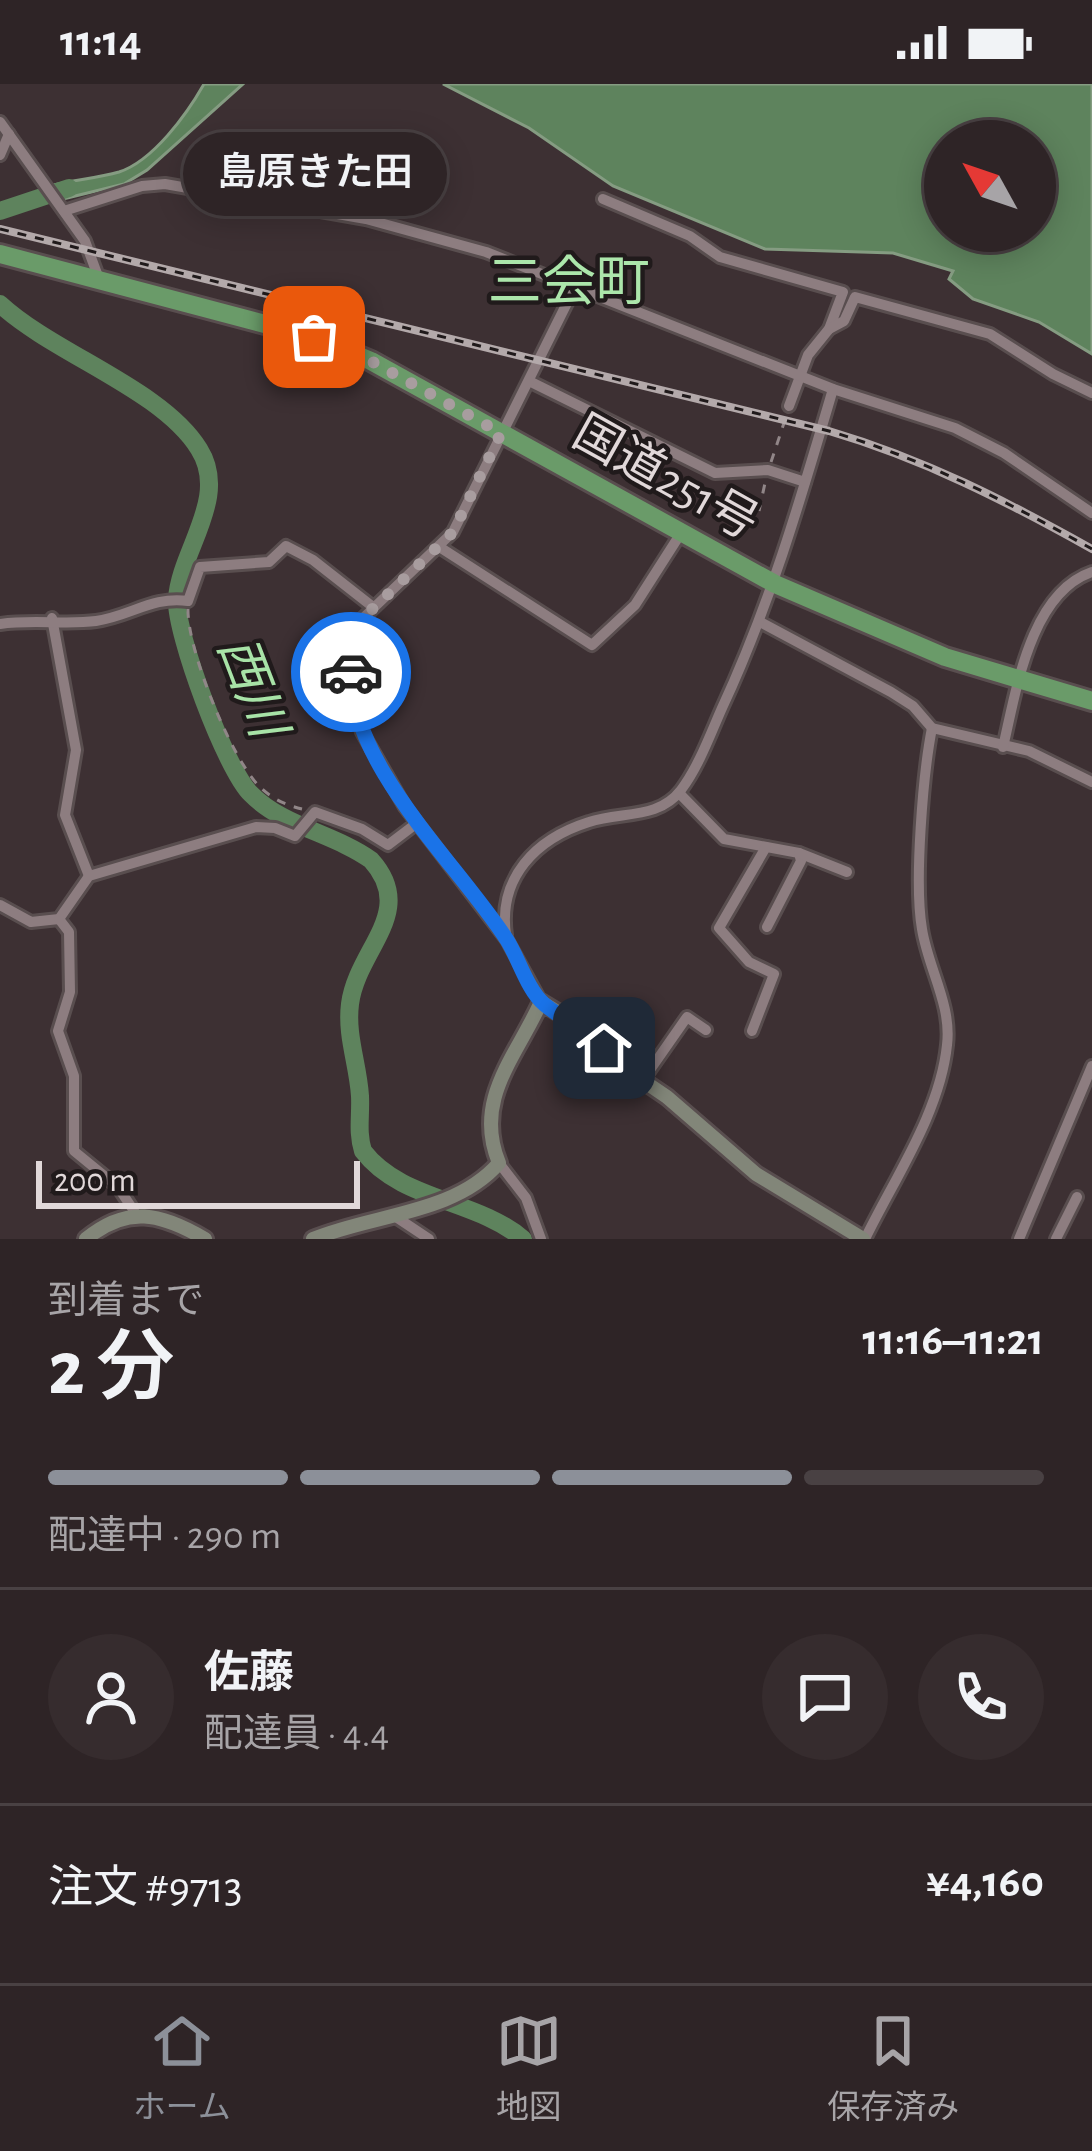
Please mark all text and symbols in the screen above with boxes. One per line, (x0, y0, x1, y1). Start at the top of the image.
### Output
text: 11:14 (60, 19, 142, 64)
north arrow (924, 120, 1056, 252)
map controls (924, 120, 1056, 252)
callout: 島原きた田 (182, 133, 446, 217)
text: 島原きた田 (217, 154, 413, 193)
district label: 三会町 (488, 254, 650, 311)
pin (263, 286, 365, 388)
icon: bag (281, 304, 347, 370)
street label: 国道251号 (565, 406, 767, 549)
courier (291, 612, 411, 732)
water label: 西川 (209, 630, 295, 748)
icon: car (318, 639, 384, 705)
pin (553, 997, 655, 1099)
icon: home (571, 1015, 637, 1081)
scale bar (36, 1155, 360, 1208)
text: 200 m (54, 1165, 136, 1198)
text: 到着まで (48, 1282, 204, 1321)
text: 11:16–11:21 (863, 1318, 1044, 1363)
text: 2 分 (48, 1331, 175, 1409)
text: 配達中 · 290 m (48, 1517, 281, 1556)
button: person (48, 1634, 174, 1760)
button: chat (762, 1634, 888, 1760)
button: phone (918, 1634, 1044, 1760)
text: 佐藤 (204, 1651, 294, 1696)
text: 配達員 · 4.4 (204, 1715, 389, 1754)
text: ¥4,160 (926, 1860, 1044, 1905)
text: 注文 #9713 (48, 1866, 243, 1911)
tab: ホーム (133, 2008, 231, 2129)
tab: 地図 (496, 2008, 562, 2129)
tab: 保存済み (827, 2008, 959, 2129)

